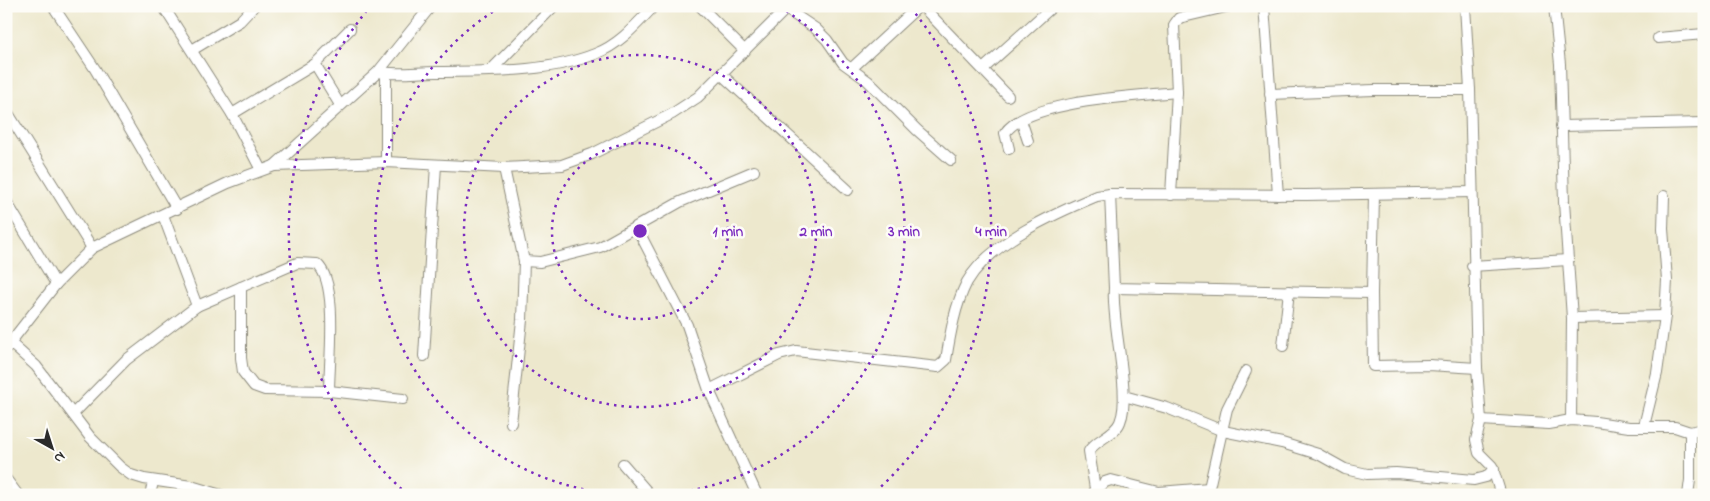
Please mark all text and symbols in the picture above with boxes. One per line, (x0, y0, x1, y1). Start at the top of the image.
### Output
text: 1 min (713, 221, 744, 243)
text: 2 min (799, 221, 833, 243)
text: 3 min (887, 221, 920, 243)
text: 4 min (974, 221, 1007, 243)
centre of rings (631, 222, 649, 240)
north arrow (28, 424, 78, 474)
text: N (49, 446, 70, 468)

